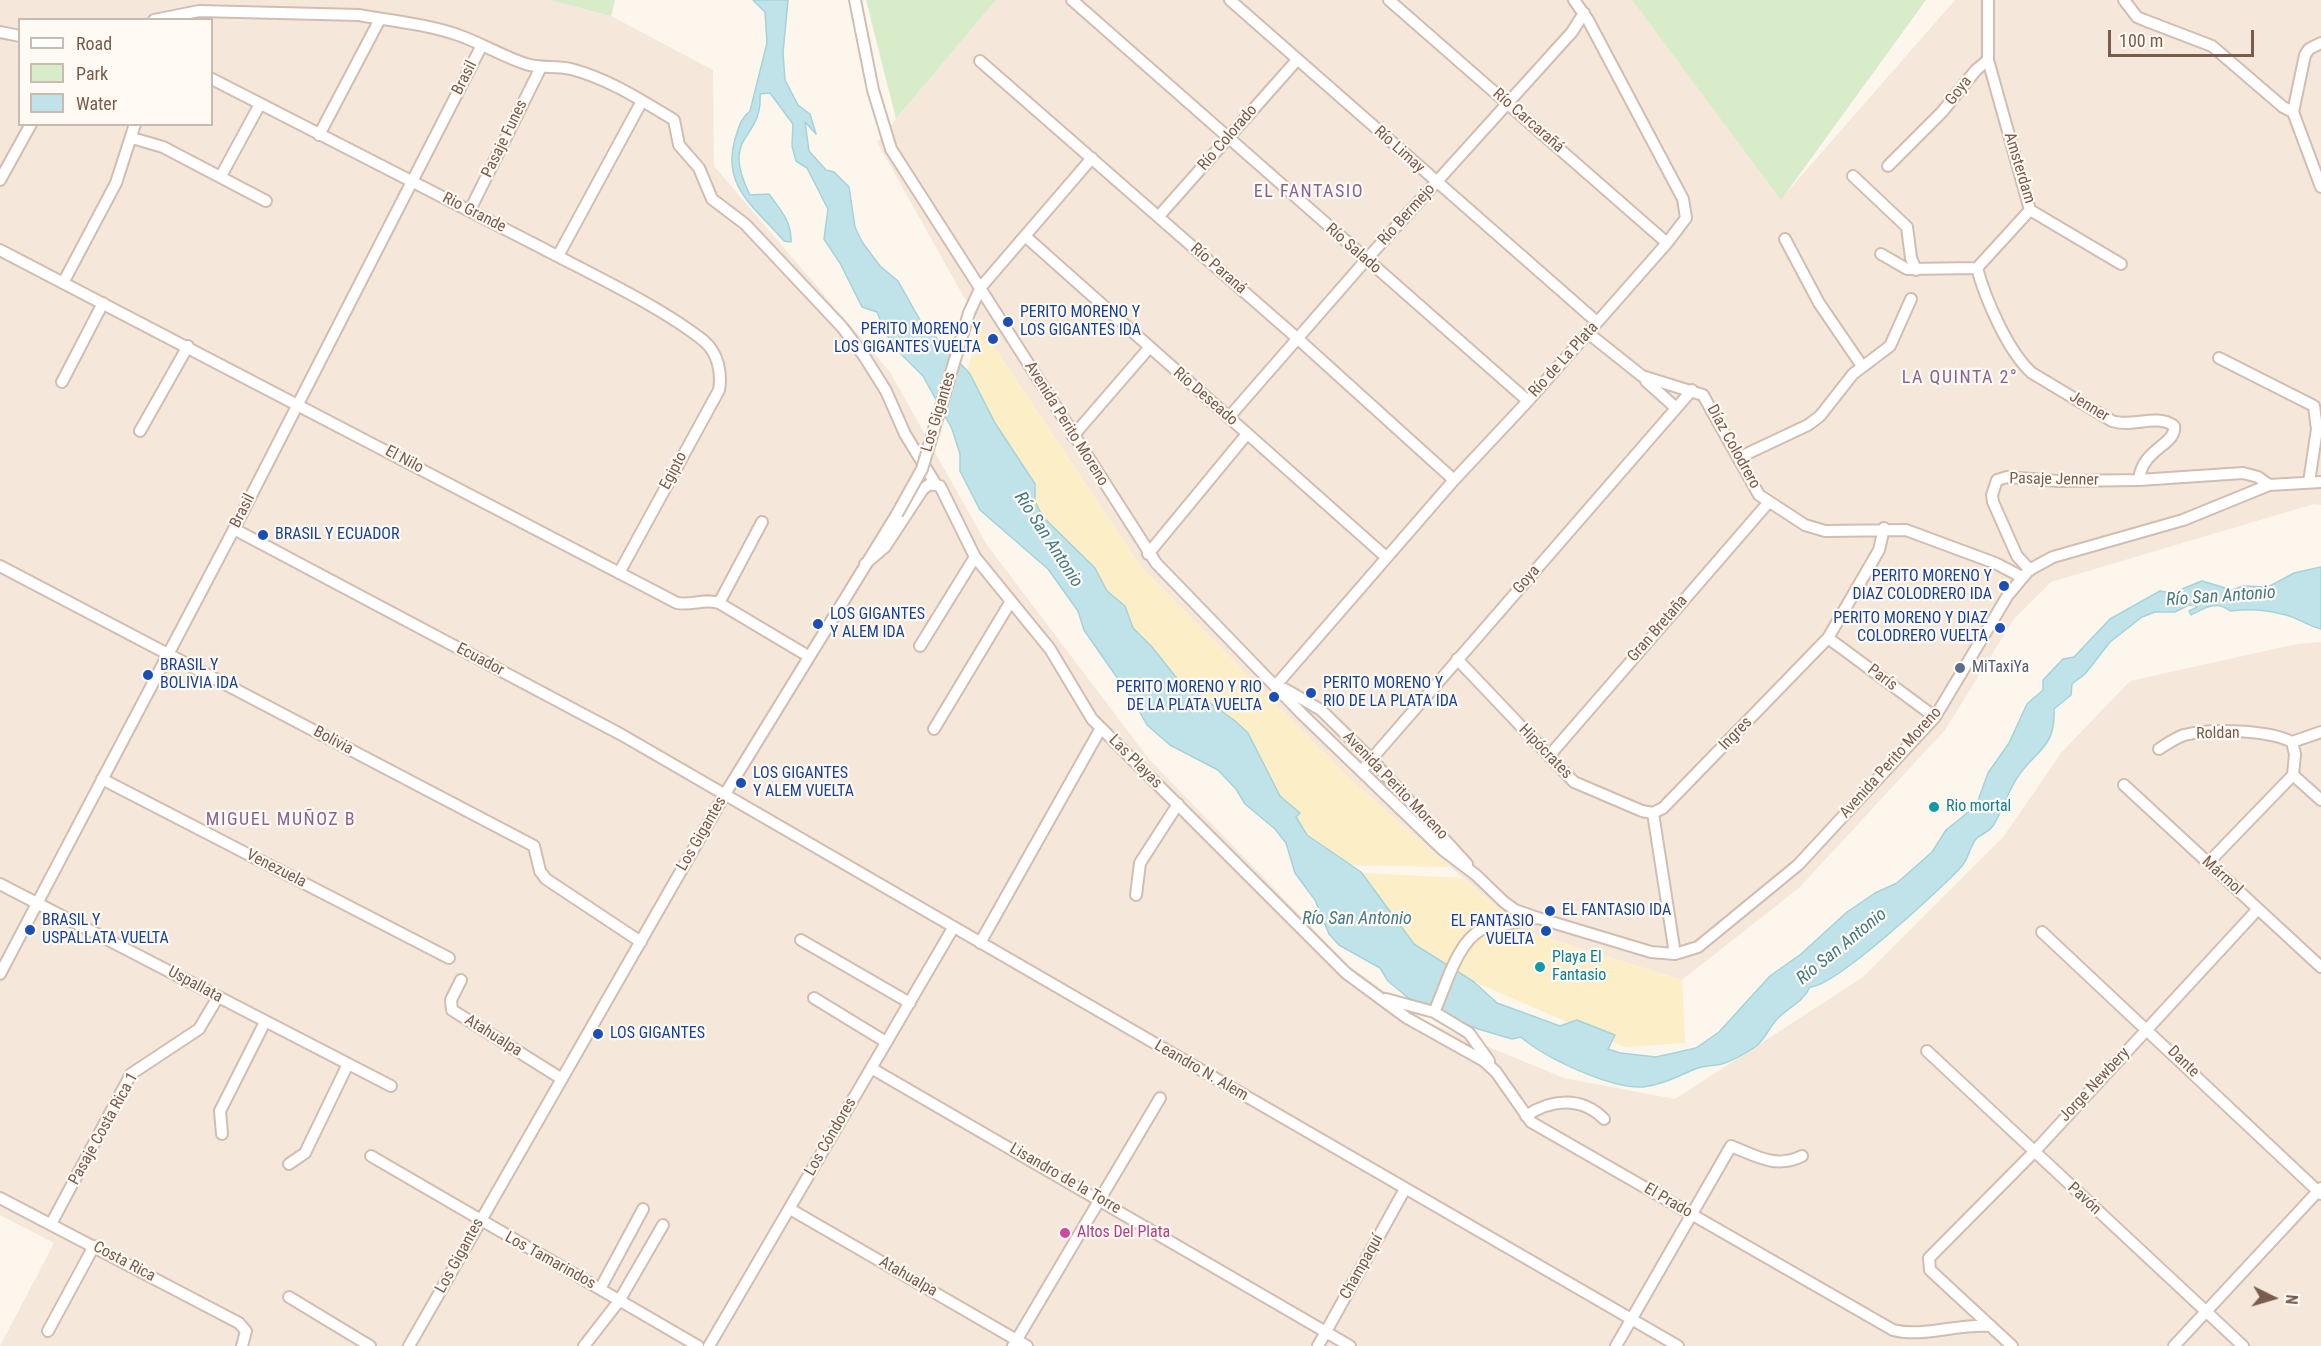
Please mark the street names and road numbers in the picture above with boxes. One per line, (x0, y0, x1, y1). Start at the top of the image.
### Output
street label: Brasil (448, 58, 482, 98)
street label: Goya (1942, 73, 1976, 109)
street label: Río Carcarañá (1488, 85, 1568, 157)
street label: Pasaje Funes (478, 97, 532, 181)
street label: Río Colorado (1194, 101, 1262, 175)
street label: Río Limay (1370, 122, 1428, 178)
street label: Amsterdam (1999, 130, 2039, 206)
street label: Río Bermejo (1374, 180, 1440, 250)
street label: Rio Grande (439, 189, 509, 237)
street label: Río Salado (1321, 220, 1385, 278)
street label: Río Paraná (1186, 239, 1250, 299)
street label: Río de La Plata (1525, 318, 1603, 402)
street label: Avenida Perito Moreno (1020, 358, 1112, 490)
street label: Río Deseado (1169, 364, 1241, 430)
street label: Los Gigantes (918, 370, 960, 454)
street label: Jenner (2066, 388, 2112, 426)
street label: Díaz Colodrero (1702, 402, 1764, 492)
street label: El Nilo (382, 442, 426, 478)
street label: Egipto (656, 449, 692, 493)
street label: Pasaje Jenner (2009, 470, 2099, 490)
street label: Brasil (226, 491, 260, 531)
street label: Goya (1509, 562, 1545, 598)
street label: Gran Bretaña (1624, 592, 1692, 666)
street label: Ecuador (453, 639, 507, 681)
street label: París (1863, 661, 1901, 695)
street label: Avenida Perito Moreno (1836, 703, 1946, 823)
street label: Ingres (1715, 713, 1757, 755)
street label: Hipócrates (1514, 721, 1576, 783)
street label: Bolivia (310, 723, 356, 759)
street label: Roldan (2196, 724, 2240, 744)
street label: Avenida Perito Moreno (1338, 728, 1452, 844)
street label: Las Playas (1104, 731, 1166, 793)
street label: Los Gigantes (673, 793, 731, 875)
street label: Venezuela (243, 846, 309, 892)
street label: Mármol (2198, 853, 2246, 899)
street label: Uspallata (164, 963, 226, 1007)
street label: Atahualpa (461, 1011, 525, 1061)
street label: Leandro N. Alem (1151, 1036, 1251, 1106)
street label: Dante (2163, 1042, 2203, 1082)
street label: Jorge Newbery (2056, 1044, 2134, 1126)
street label: Pasaje Costa Rica 1 (65, 1069, 143, 1189)
street label: Los Cóndores (801, 1095, 861, 1179)
street label: Lisandro de la Torre (1006, 1139, 1124, 1219)
street label: Pavón (2063, 1179, 2105, 1219)
street label: El Prado (1641, 1180, 1695, 1222)
street label: Los Gigantes (432, 1215, 488, 1297)
street label: Los Tamarindos (501, 1228, 599, 1294)
street label: Champaquí (1336, 1231, 1388, 1303)
street label: Costa Rica (90, 1238, 158, 1286)
street label: Atahualpa (876, 1253, 940, 1301)

